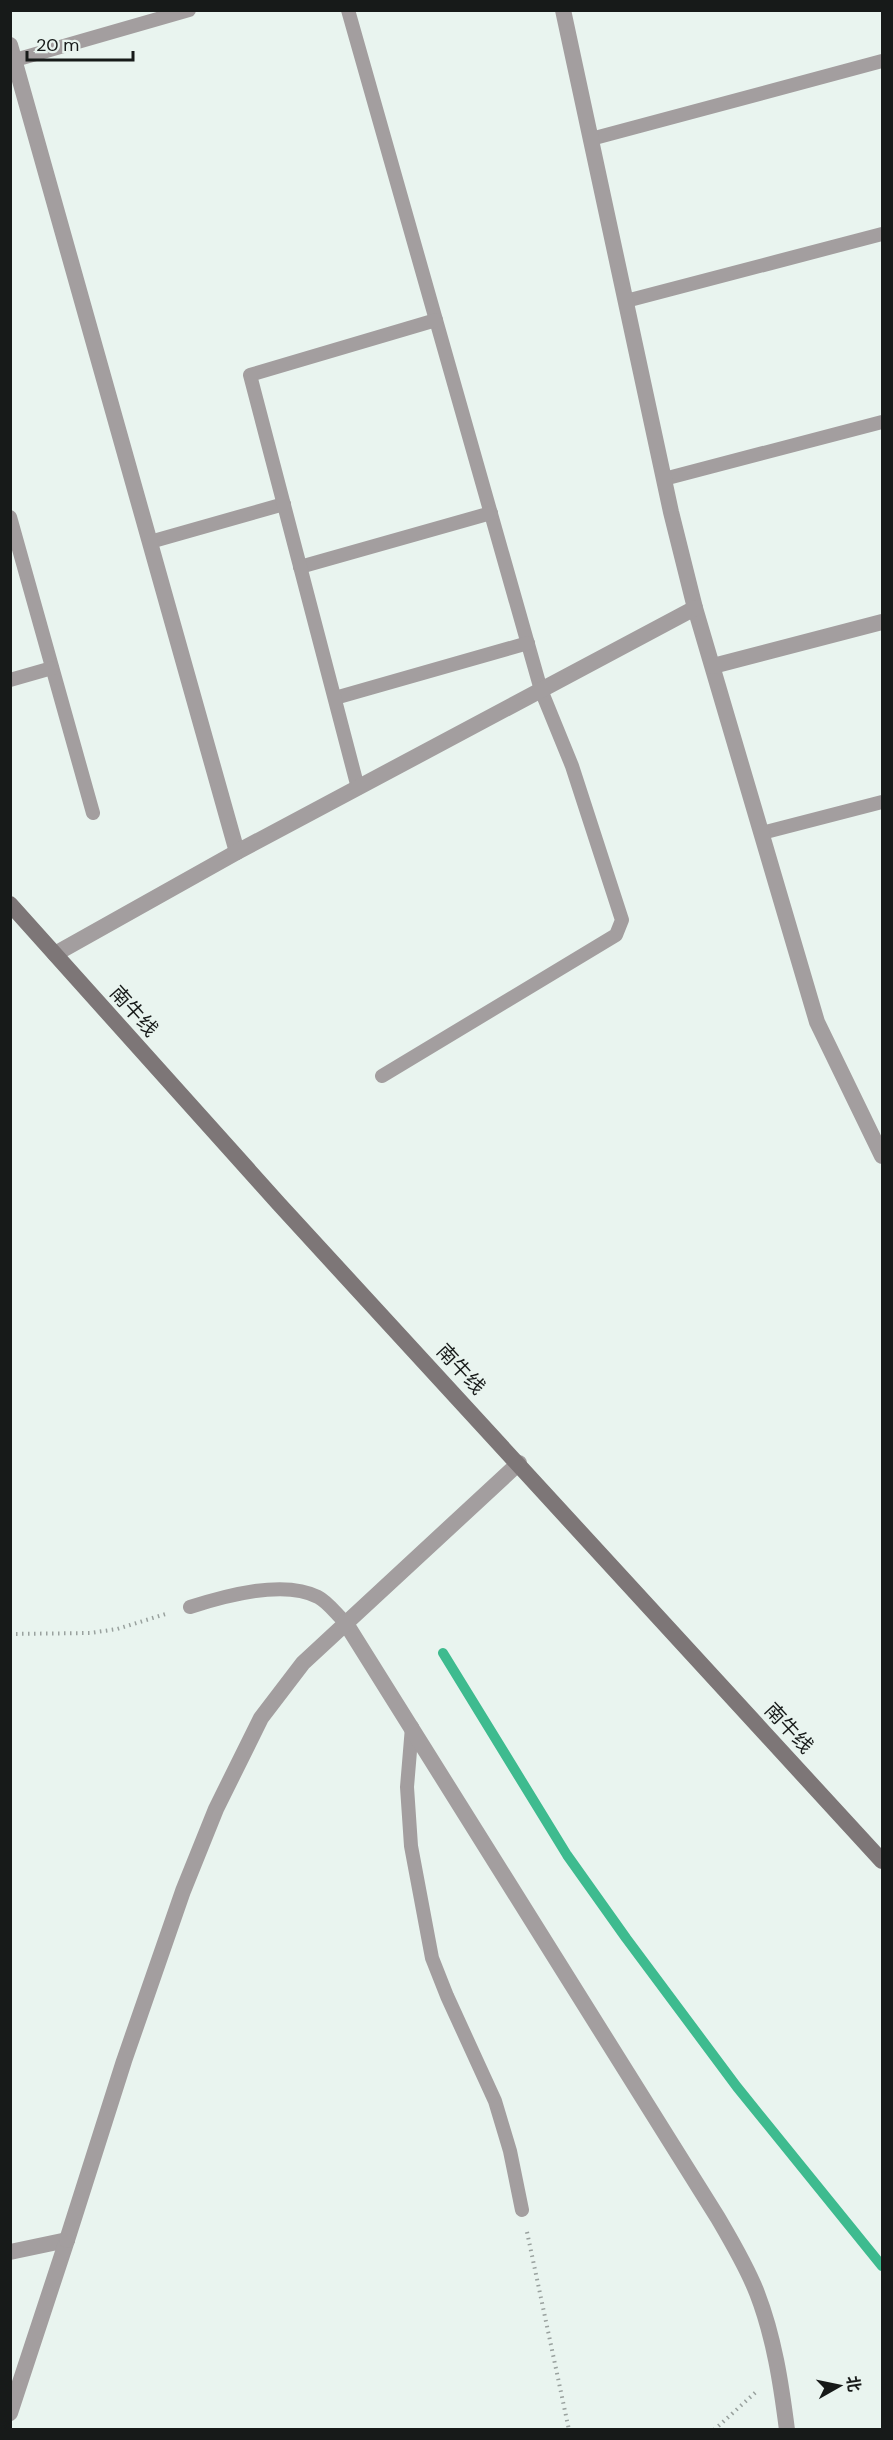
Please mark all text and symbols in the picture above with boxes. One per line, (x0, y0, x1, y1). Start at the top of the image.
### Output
scale bar (27, 24, 134, 62)
text: 20 m (36, 33, 79, 57)
street label: 南牛线 (104, 980, 164, 1042)
street label: 南牛线 (431, 1338, 491, 1400)
street label: 南牛线 (759, 1697, 819, 1759)
north arrow (809, 2356, 869, 2416)
text: 北 (842, 2374, 865, 2393)

